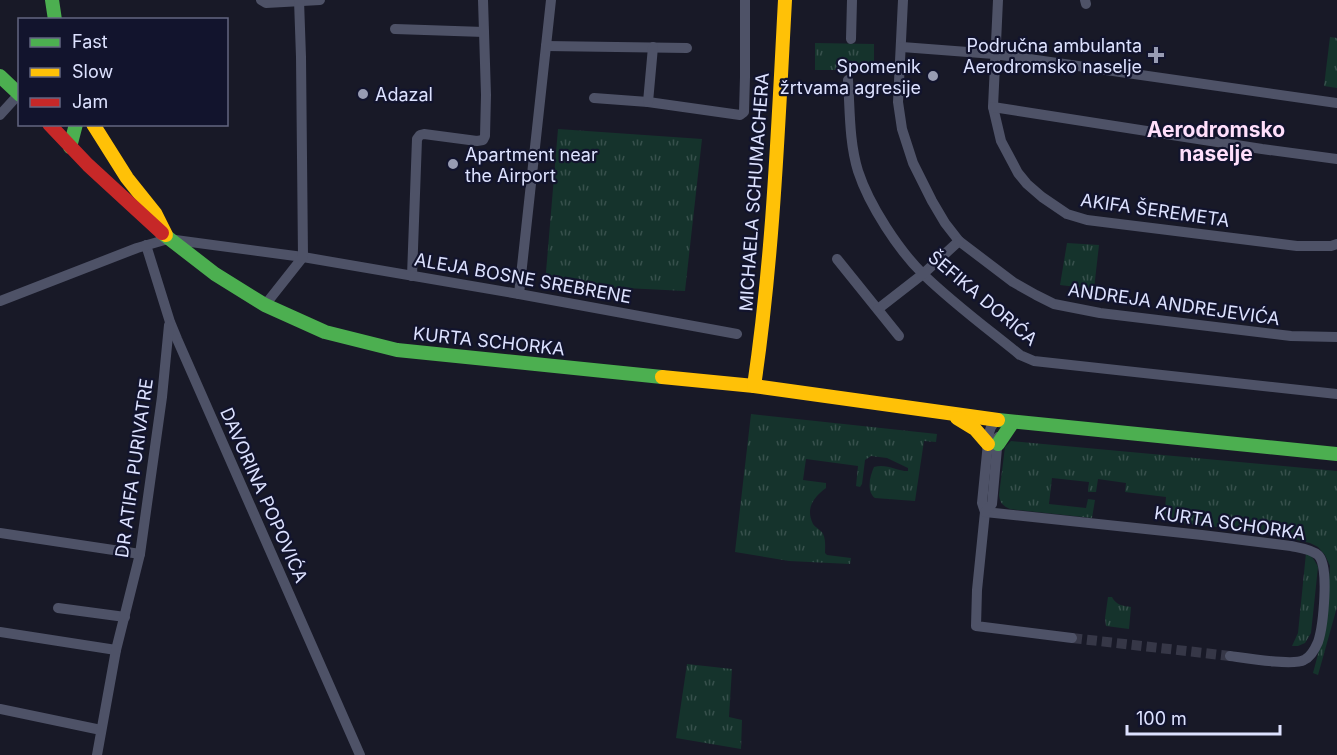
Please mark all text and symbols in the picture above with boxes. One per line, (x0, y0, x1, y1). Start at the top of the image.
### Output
legend (18, 18, 228, 126)
text: Fast (72, 31, 108, 52)
place label: Područna ambulanta Aerodromsko naselje (963, 35, 1142, 77)
marker: Područna ambulanta Aerodromsko naselje (1147, 46, 1165, 64)
place label: Spomenik žrtvama agresije (780, 56, 921, 98)
text: Slow (72, 61, 113, 82)
marker: Spomenik žrtvama agresije (926, 69, 940, 83)
street label: MICHAELA SCHUMACHERA (735, 72, 773, 312)
place label: Adazal (375, 84, 433, 105)
marker: Adazal (356, 87, 370, 101)
text: Jam (72, 91, 108, 112)
district label: Aerodromsko naselje (1147, 117, 1285, 166)
place label: Apartment near the Airport (465, 144, 598, 186)
marker: Apartment near the Airport (446, 157, 460, 171)
street label: AKIFA ŠEREMETA (1079, 188, 1231, 231)
street label: ŠEFIKA DORIĆA (924, 246, 1042, 350)
street label: ALEJA BOSNE SREBRENE (413, 249, 633, 307)
street label: ANDREJA ANDREJEVIĆA (1067, 278, 1281, 329)
street label: KURTA SCHORKA (412, 323, 566, 359)
street label: DR ATIFA PURIVATRE (111, 377, 157, 559)
street label: DAVORINA POPOVIĆA (216, 404, 313, 586)
street label: KURTA SCHORKA (1153, 502, 1307, 544)
scale bar (1127, 698, 1280, 736)
text: 100 m (1136, 708, 1187, 729)

